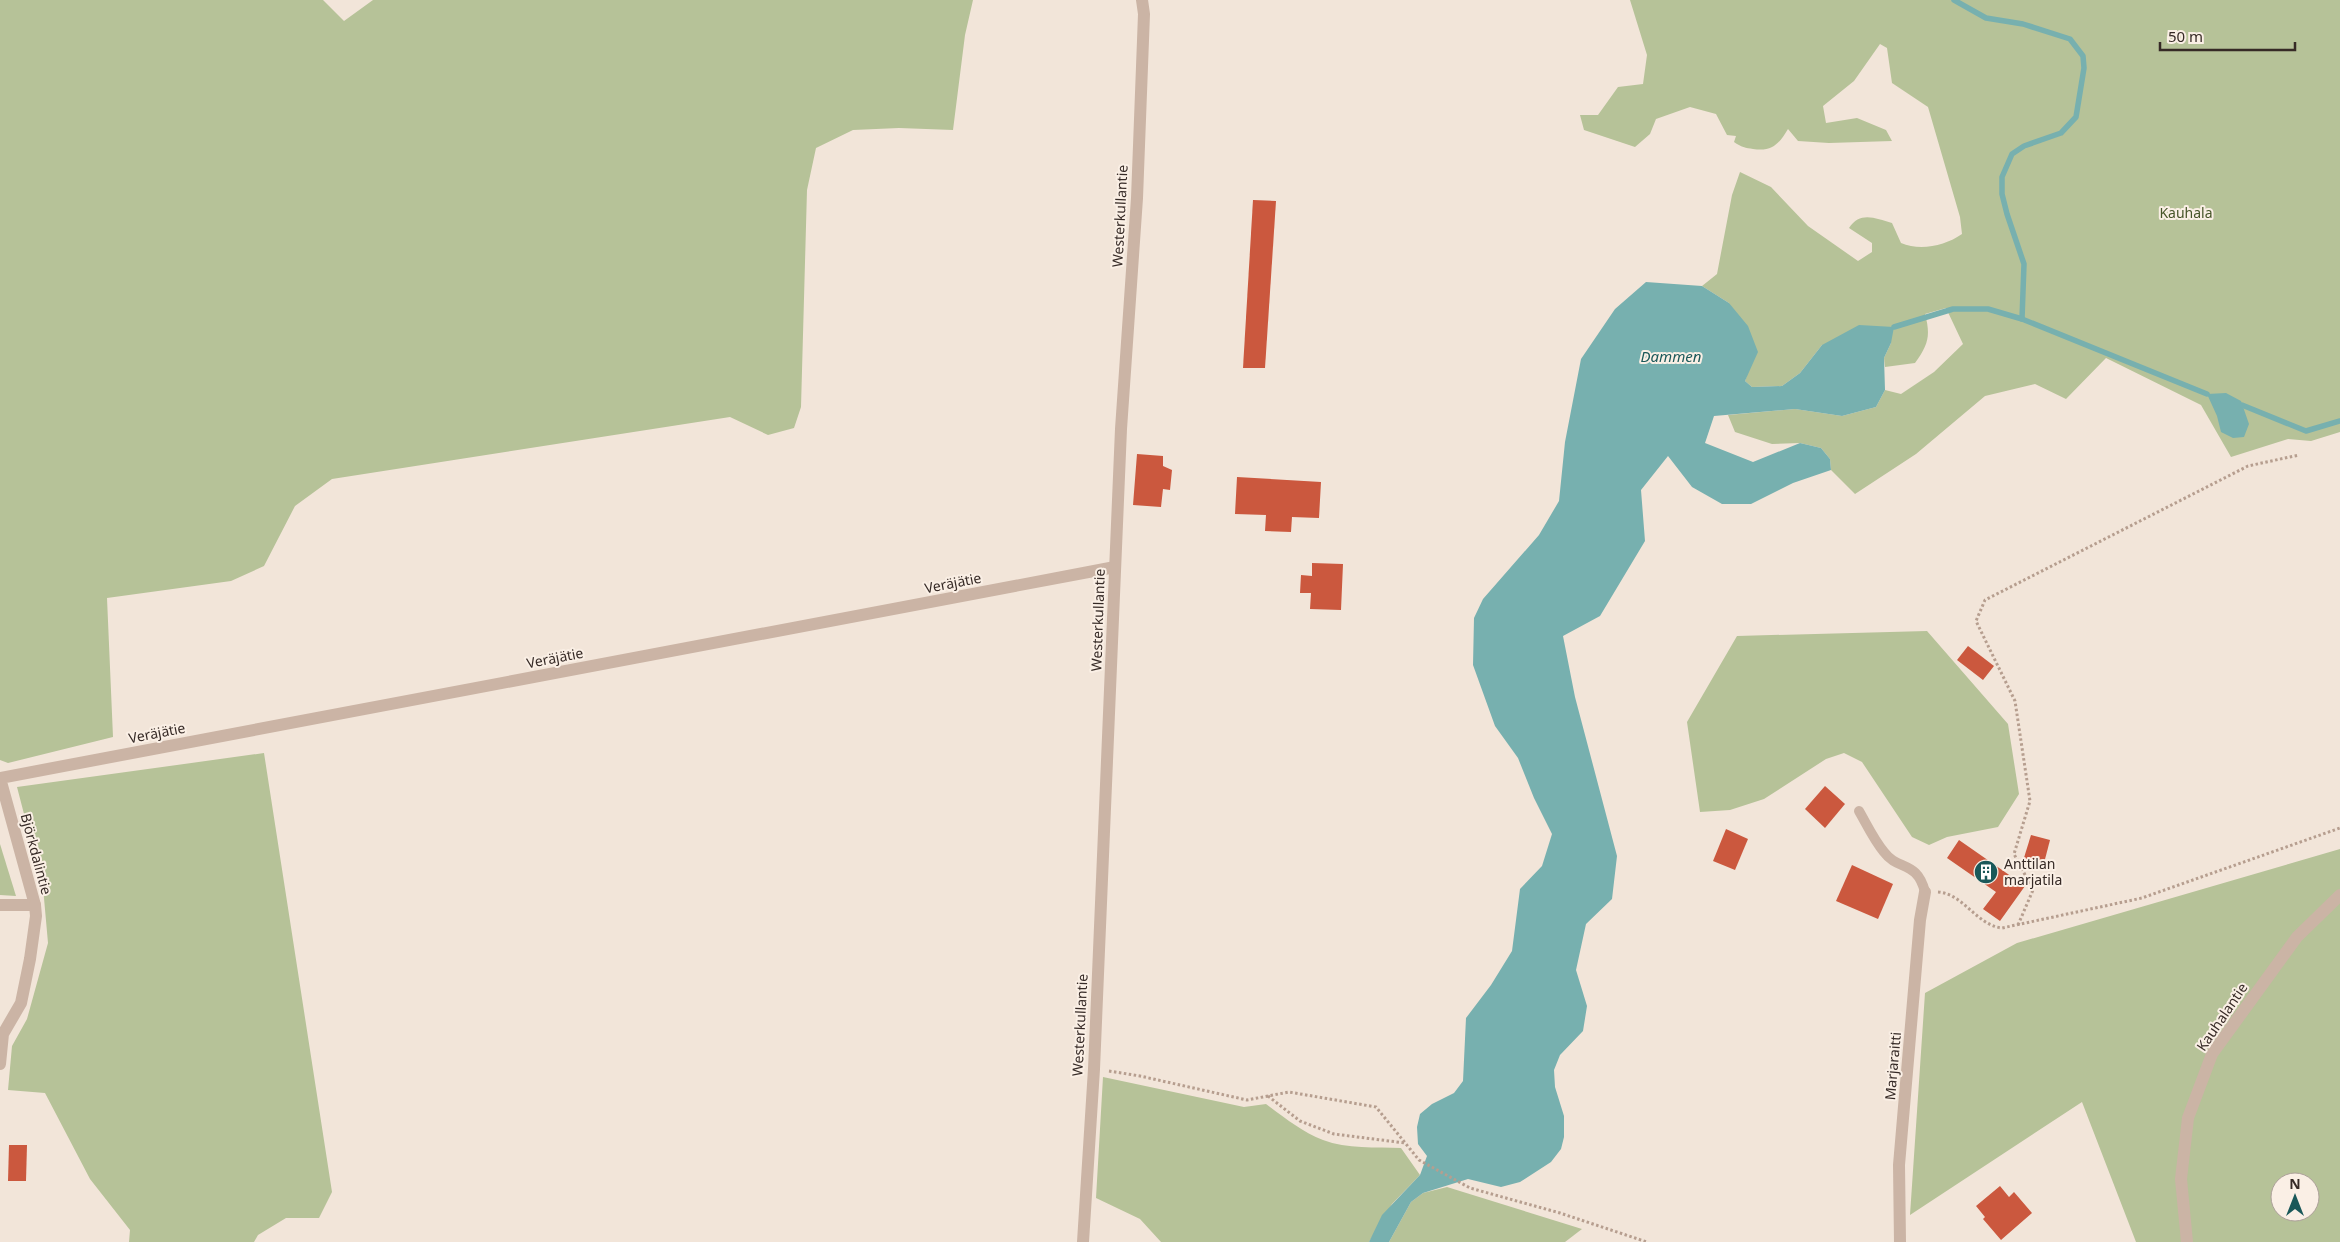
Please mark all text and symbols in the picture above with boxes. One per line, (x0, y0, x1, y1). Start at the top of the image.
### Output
scale bar (2160, 20, 2295, 52)
text: 50 m (2168, 26, 2203, 46)
street label: Westerkullantie (1107, 164, 1132, 268)
park label: Kauhala (2159, 203, 2213, 222)
water label: Dammen (1641, 346, 1701, 366)
street label: Veräjätie (923, 568, 983, 597)
street label: Westerkullantie (1086, 568, 1109, 672)
street label: Veräjätie (525, 643, 585, 672)
street label: Veräjätie (127, 718, 187, 747)
street label: Björkdalintie (17, 811, 56, 897)
place label: Anttilan marjatila (2004, 854, 2062, 889)
building icon: Anttilan marjatila (1973, 859, 1999, 885)
street label: Westerkullantie (1067, 973, 1092, 1077)
street label: Kauhalantie (2192, 979, 2251, 1055)
street label: Marjaraitti (1880, 1031, 1905, 1101)
north arrow (2270, 1172, 2320, 1222)
text: N (2289, 1174, 2301, 1193)

